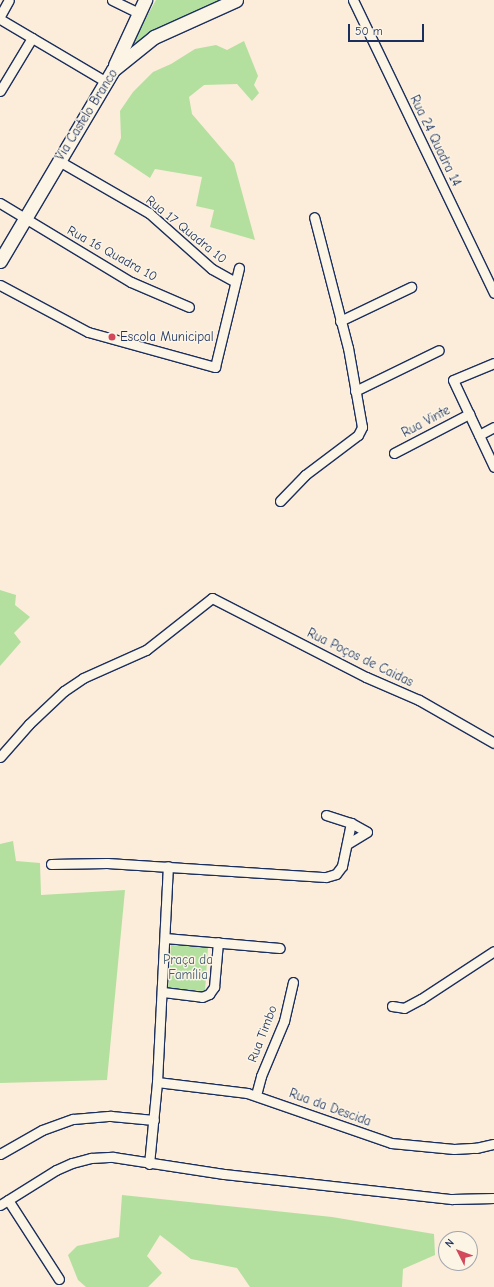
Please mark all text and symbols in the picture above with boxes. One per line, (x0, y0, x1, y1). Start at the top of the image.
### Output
scale bar (350, 16, 426, 42)
text: 50 m (355, 24, 383, 38)
street label: Via Castelo Branco (53, 66, 121, 164)
street label: Rua 24 Quadra 14 (406, 93, 464, 189)
street label: Rua 17 Quadra 10 (142, 193, 230, 267)
street label: Rua 16 Quadra 10 (64, 223, 160, 285)
place label: Escola Municipal (120, 329, 214, 345)
marker: Escola Municipal (107, 332, 117, 342)
street label: Rua Vinte (399, 403, 453, 441)
street label: Rua Poços de Caidas (304, 626, 416, 690)
park label: Praça da Família (163, 953, 213, 984)
street label: Rua Timbo (245, 1003, 281, 1065)
street label: Rua da Descida (287, 1086, 373, 1130)
north arrow (438, 1231, 478, 1271)
text: N (442, 1236, 457, 1250)

